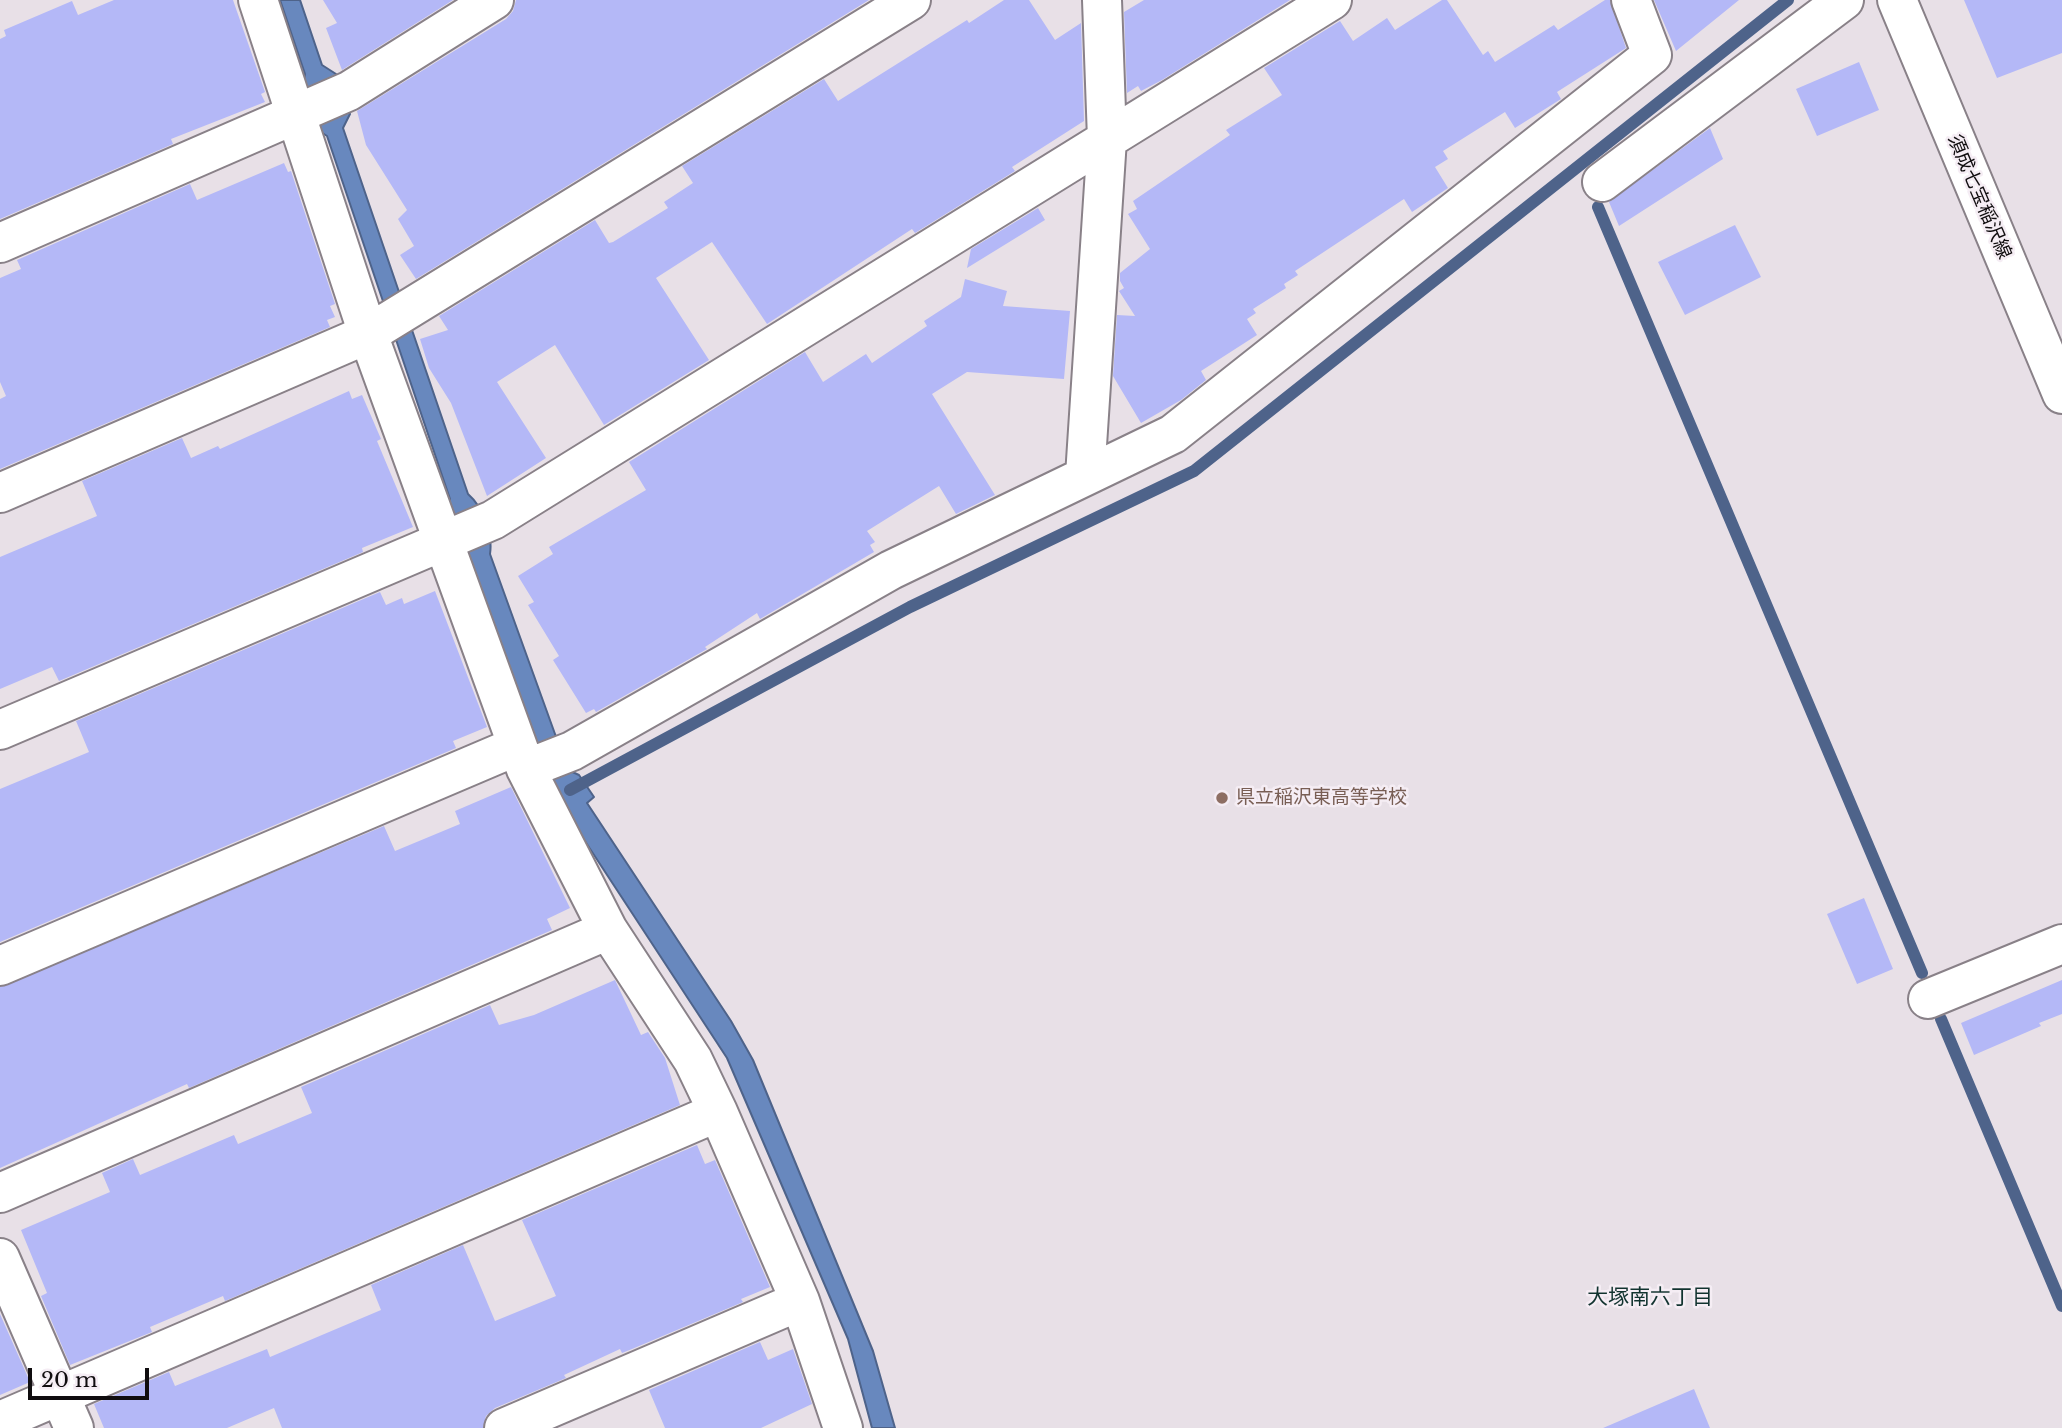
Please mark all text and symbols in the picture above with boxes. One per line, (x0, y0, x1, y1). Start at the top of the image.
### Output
street label: 須成七宝稲沢線 (1943, 131, 2015, 263)
place label: 県立稲沢東高等学校 (1236, 787, 1407, 809)
marker: 県立稲沢東高等学校 (1214, 790, 1230, 806)
district label: 大塚南六丁目 (1587, 1285, 1713, 1311)
scale bar (32, 1354, 152, 1398)
text: 20 m (41, 1367, 98, 1393)

